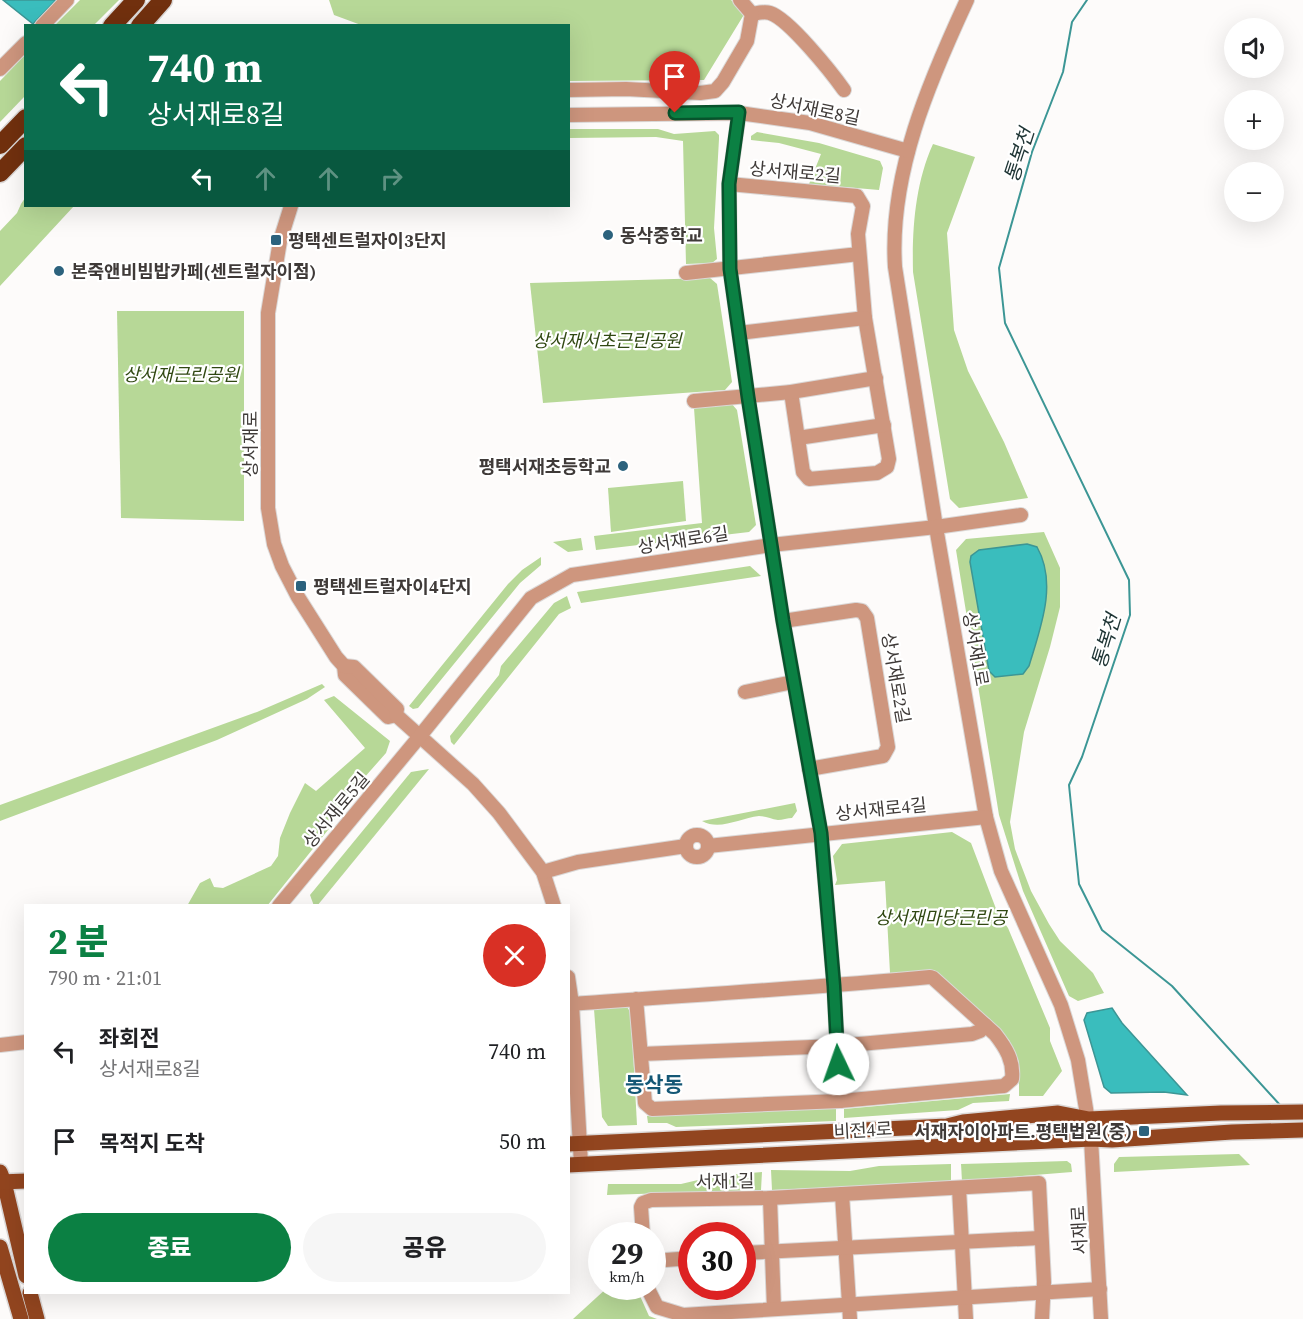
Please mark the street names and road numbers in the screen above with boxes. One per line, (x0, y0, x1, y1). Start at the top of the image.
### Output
street label: 상서재로8길 (767, 87, 863, 131)
street label: 상서재로2길 (748, 156, 842, 188)
street label: 상서재로 (238, 411, 263, 477)
street label: 상서재로6길 (636, 520, 730, 560)
street label: 상서재1로 (957, 610, 995, 688)
street label: 상서재로2길 (876, 631, 916, 725)
street label: 상서재로5길 (297, 767, 375, 853)
street label: 상서재로4길 (834, 792, 928, 826)
street label: 비전4로 (833, 1116, 893, 1144)
street label: 서재1길 (695, 1168, 755, 1194)
street label: 서재로 (1065, 1205, 1093, 1255)

